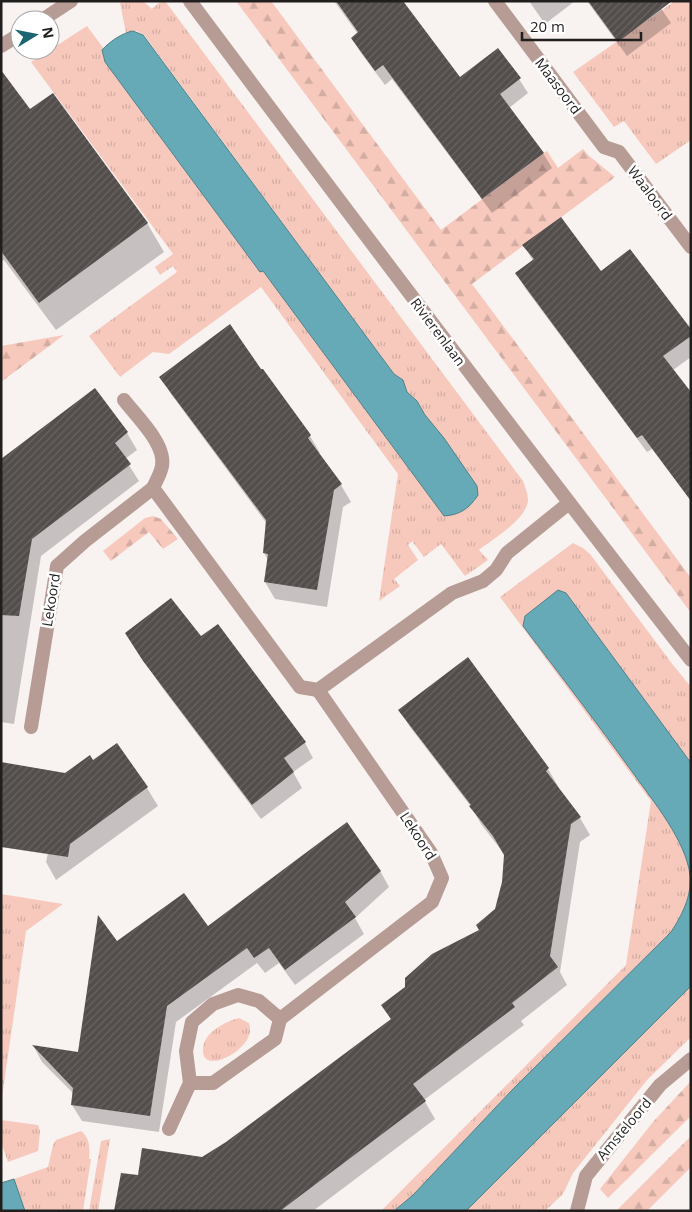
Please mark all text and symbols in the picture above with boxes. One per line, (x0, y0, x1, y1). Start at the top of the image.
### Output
north arrow (10, 10, 60, 60)
scale bar (522, 10, 641, 42)
text: 20 m (530, 16, 565, 36)
text: N (38, 25, 59, 40)
street label: Maasoord (531, 54, 586, 118)
street label: Waaloord (624, 162, 677, 224)
street label: Rivierenlaan (407, 294, 470, 370)
street label: Lekoord (37, 572, 64, 628)
street label: Lekoord (396, 808, 441, 863)
street label: Amsteloord (592, 1093, 655, 1164)

